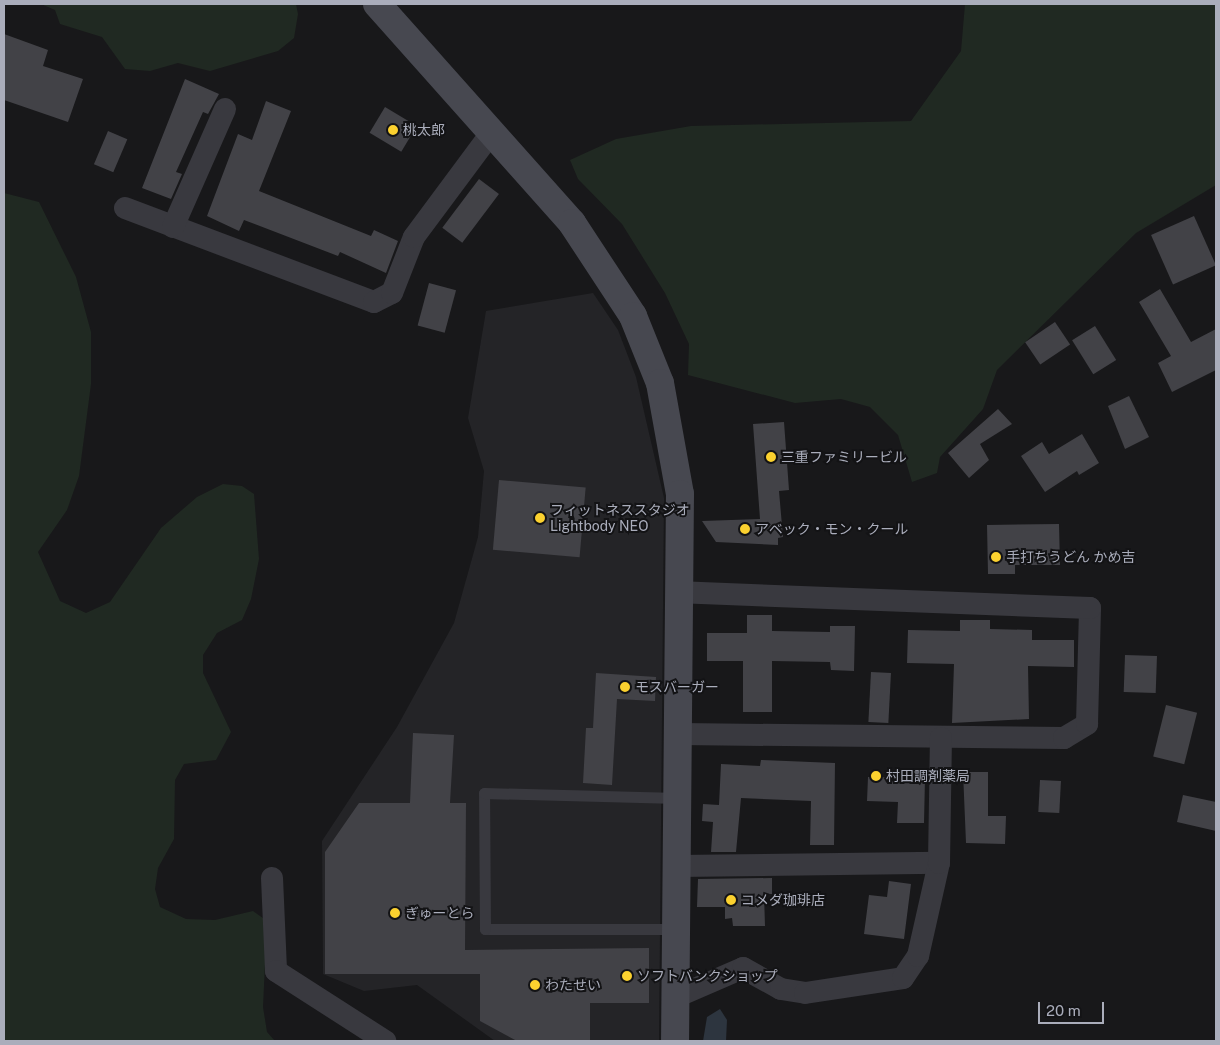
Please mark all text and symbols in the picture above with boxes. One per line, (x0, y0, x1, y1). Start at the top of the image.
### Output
place label: 桃太郎 (403, 122, 445, 138)
marker: 桃太郎 (387, 124, 399, 136)
place label: 三重ファミリービル (781, 449, 907, 465)
marker: 三重ファミリービル (765, 451, 777, 463)
place label: フィットネススタジオ Lightbody NEO (550, 502, 690, 534)
marker: フィットネススタジオ Lightbody NEO (534, 512, 546, 524)
place label: アベック・モン・クール (755, 521, 909, 537)
marker: アベック・モン・クール (739, 523, 751, 535)
place label: 手打ちうどん かめ吉 (1006, 549, 1135, 565)
marker: 手打ちうどん かめ吉 (990, 551, 1002, 563)
place label: モスバーガー (635, 679, 719, 695)
marker: モスバーガー (619, 681, 631, 693)
place label: 村田調剤薬局 (886, 768, 970, 784)
marker: 村田調剤薬局 (870, 770, 882, 782)
place label: コメダ珈琲店 (741, 892, 825, 908)
marker: コメダ珈琲店 (725, 894, 737, 906)
place label: ぎゅーとら (405, 905, 475, 921)
marker: ぎゅーとら (389, 907, 401, 919)
place label: ソフトバンクショップ (637, 968, 777, 984)
marker: ソフトバンクショップ (621, 970, 633, 982)
place label: わたせい (545, 977, 601, 993)
marker: わたせい (529, 979, 541, 991)
scale bar (1040, 992, 1106, 1024)
text: 20 m (1046, 1002, 1081, 1019)

